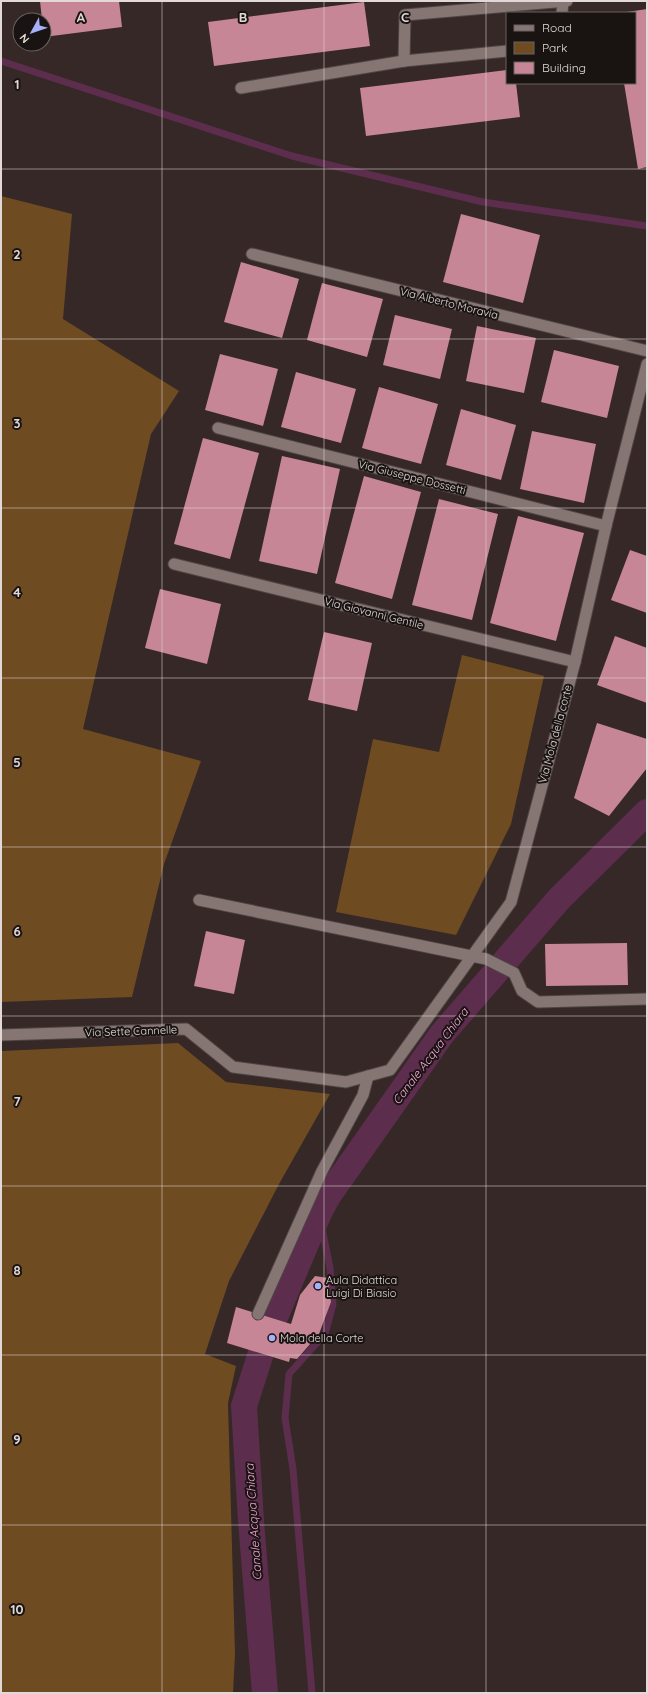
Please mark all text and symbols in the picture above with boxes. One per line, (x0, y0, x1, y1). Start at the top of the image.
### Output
text: A (77, 9, 86, 25)
text: B (239, 9, 247, 25)
text: C (401, 9, 409, 25)
north arrow (12, 12, 52, 52)
legend (506, 12, 636, 84)
text: Road (542, 20, 572, 35)
text: N (16, 31, 32, 46)
text: Park (542, 40, 567, 55)
text: Building (542, 60, 586, 75)
text: 1 (14, 76, 20, 92)
text: 2 (13, 246, 21, 262)
street label: Via Alberto Moravia (398, 284, 500, 322)
text: 3 (14, 415, 21, 431)
street label: Via Giuseppe Dossetti (357, 457, 467, 497)
text: 4 (13, 584, 21, 600)
street label: Via Giovanni Gentile (323, 594, 425, 632)
street label: Via Mola della corte (535, 683, 575, 785)
text: 5 (13, 754, 21, 770)
text: 6 (13, 923, 21, 939)
water label: Canale Acqua Chiara (389, 1004, 472, 1107)
street label: Via Sette Cannelle (85, 1022, 177, 1040)
text: 7 (13, 1093, 21, 1109)
text: 8 (13, 1262, 21, 1278)
place label: Aula Didattica Luigi Di Biasio (326, 1273, 397, 1300)
marker: Aula Didattica Luigi Di Biasio (313, 1281, 323, 1291)
place label: Mola della Corte (280, 1331, 364, 1345)
marker: Mola della Corte (267, 1333, 277, 1343)
text: 9 (13, 1431, 21, 1447)
water label: Canale Acqua Chiara (241, 1462, 265, 1581)
text: 10 (10, 1601, 24, 1617)

